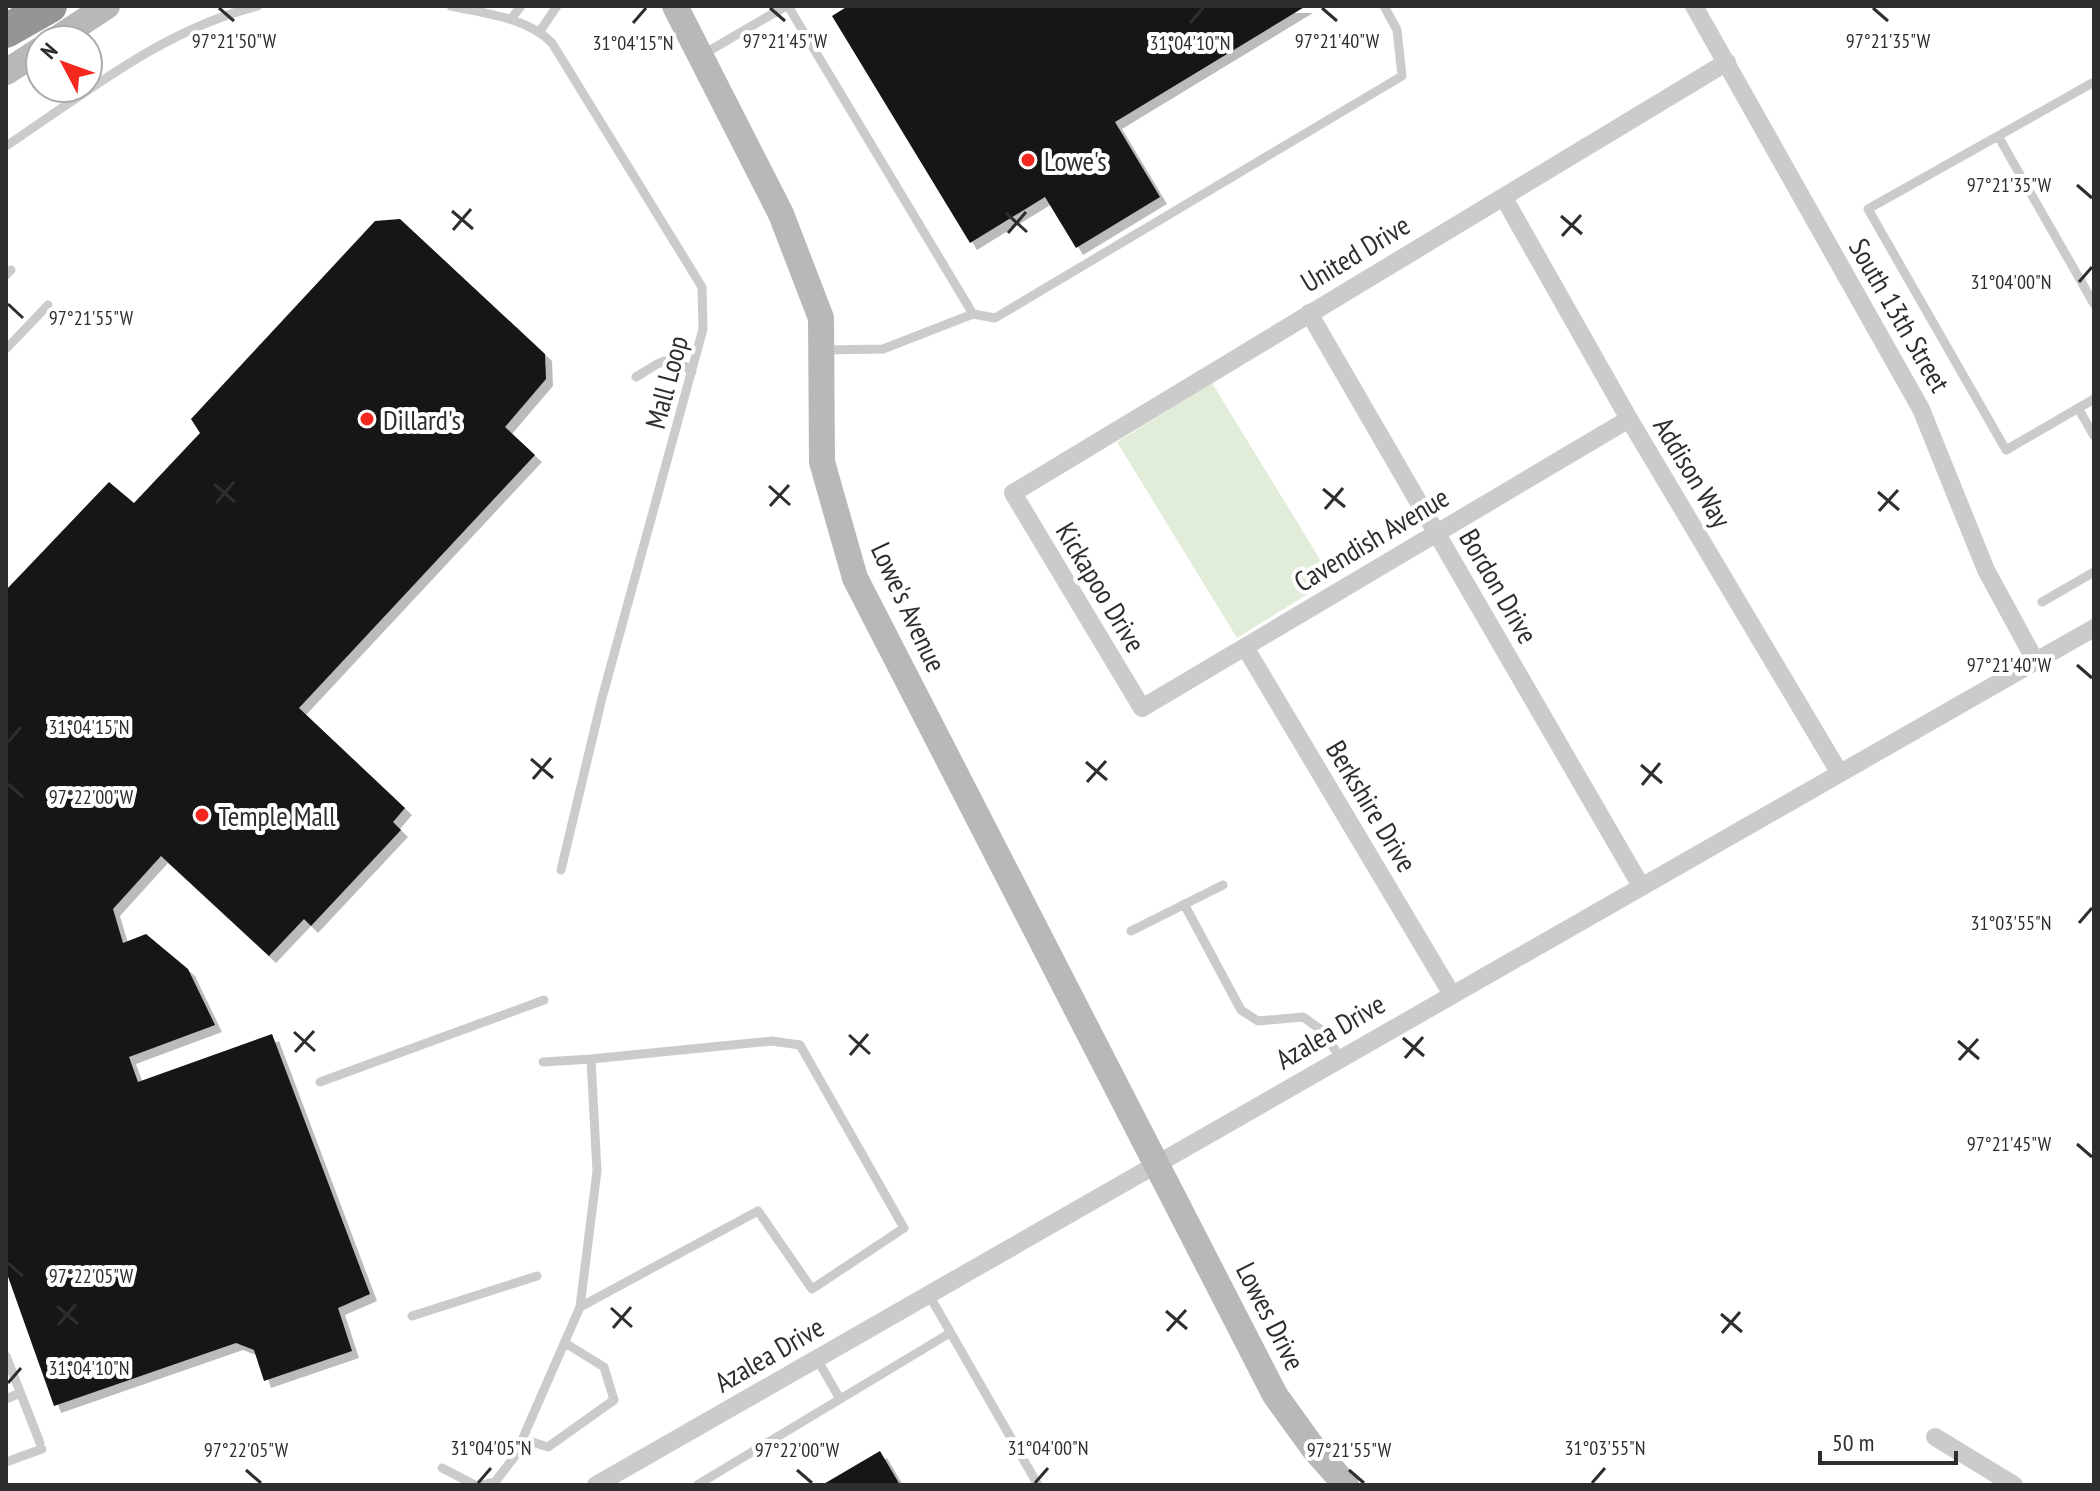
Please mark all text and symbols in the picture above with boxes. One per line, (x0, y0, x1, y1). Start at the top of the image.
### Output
north arrow (24, 24, 104, 104)
text: 97°21'50"W (192, 28, 277, 54)
text: 97°21'45"W (743, 28, 828, 54)
text: 97°21'40"W (1295, 28, 1380, 54)
text: 97°21'35"W (1846, 28, 1931, 54)
text: 31°04'15"N (593, 30, 673, 56)
text: 31°04'10"N (1150, 30, 1230, 56)
text: N (34, 37, 63, 65)
place label: Lowe's (1044, 142, 1107, 179)
marker: Lowe's (1019, 151, 1037, 169)
text: 97°21'35"W (1967, 172, 2052, 198)
street label: United Drive (1294, 206, 1416, 300)
street label: South 13th Street (1841, 232, 1959, 399)
text: 31°04'00"N (1971, 269, 2051, 295)
text: 97°21'55"W (49, 305, 134, 331)
street label: Mall Loop (636, 331, 696, 433)
place label: Dillard's (383, 401, 461, 438)
marker: Dillard's (358, 410, 376, 428)
street label: Addison Way (1646, 410, 1741, 534)
street label: Cavendish Avenue (1287, 478, 1455, 600)
street label: Kickapoo Drive (1048, 515, 1154, 659)
street label: Bordon Drive (1451, 522, 1547, 650)
street label: Lowe's Avenue (863, 536, 955, 678)
text: 97°21'40"W (1967, 652, 2052, 678)
text: 31°04'15"N (49, 714, 129, 740)
street label: Berkshire Drive (1318, 733, 1426, 879)
text: 97°22'00"W (49, 784, 134, 810)
place label: Temple Mall (218, 797, 336, 834)
marker: Temple Mall (193, 806, 211, 824)
text: 31°03'55"N (1971, 910, 2051, 936)
street label: Azalea Drive (1269, 985, 1391, 1077)
text: 97°21'45"W (1967, 1131, 2052, 1157)
street label: Lowes Drive (1228, 1256, 1314, 1376)
text: 97°22'05"W (49, 1263, 134, 1289)
street label: Azalea Drive (708, 1308, 830, 1400)
text: 31°04'10"N (49, 1355, 129, 1381)
scale bar (1820, 1415, 1956, 1465)
text: 50 m (1832, 1427, 1874, 1458)
text: 31°04'05"N (451, 1435, 531, 1461)
text: 31°04'00"N (1008, 1435, 1088, 1461)
text: 31°03'55"N (1565, 1435, 1645, 1461)
text: 97°22'05"W (204, 1437, 289, 1463)
text: 97°22'00"W (755, 1437, 840, 1463)
text: 97°21'55"W (1307, 1437, 1392, 1463)

